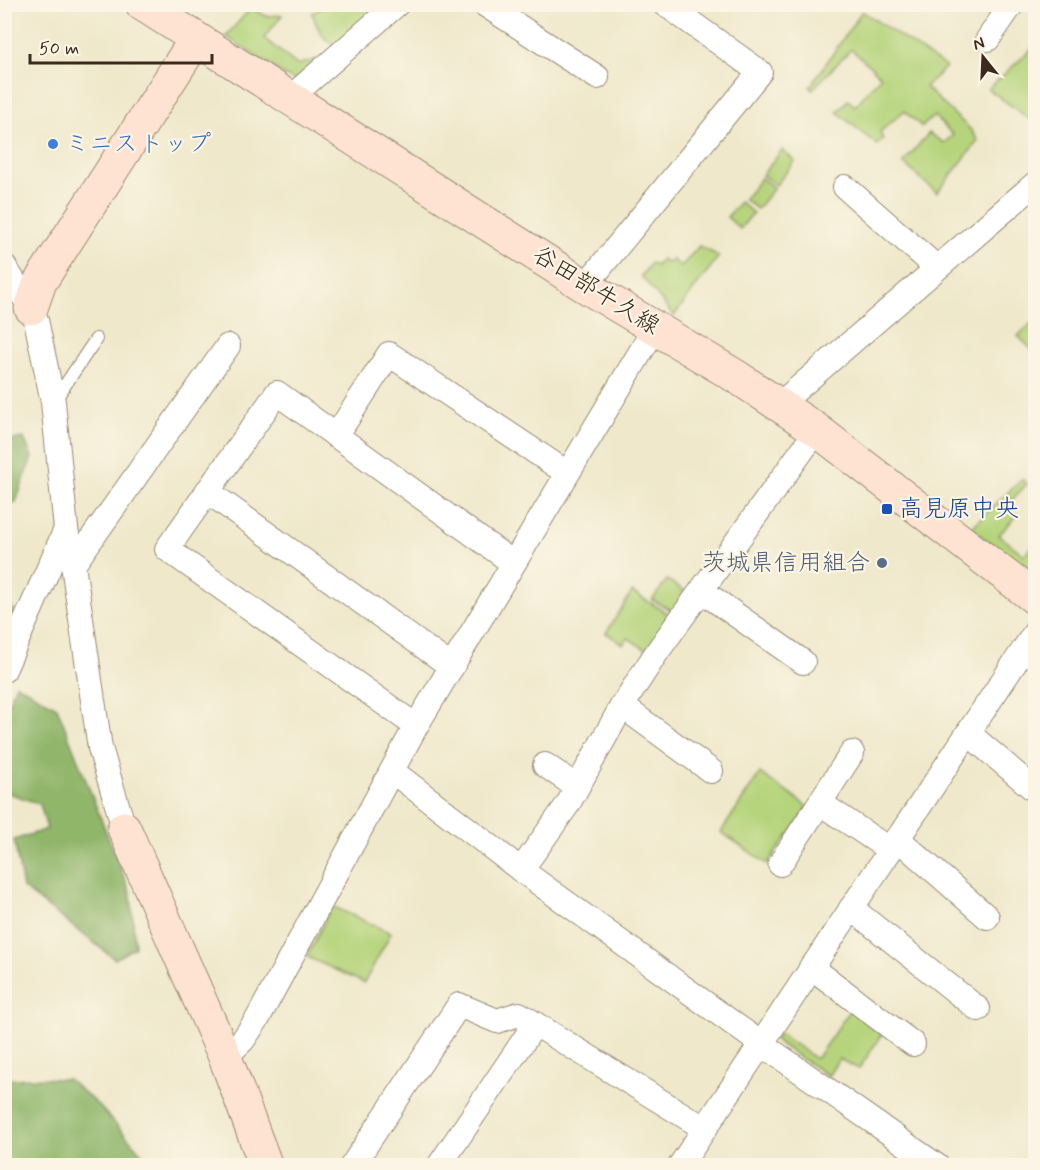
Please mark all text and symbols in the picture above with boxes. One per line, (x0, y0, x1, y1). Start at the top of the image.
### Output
scale bar (30, 27, 212, 65)
north arrow (953, 27, 1013, 87)
text: N (971, 33, 987, 56)
text: 50 m (39, 37, 79, 61)
place label: ミニストップ (65, 129, 211, 160)
marker: ミニストップ (46, 137, 60, 151)
street label: 谷田部牛久線 (527, 240, 665, 342)
place label: 高見原中央 (899, 494, 1019, 525)
marker: 高見原中央 (880, 502, 894, 516)
place label: 茨城県信用組合 (702, 548, 870, 579)
marker: 茨城県信用組合 (875, 556, 889, 570)

